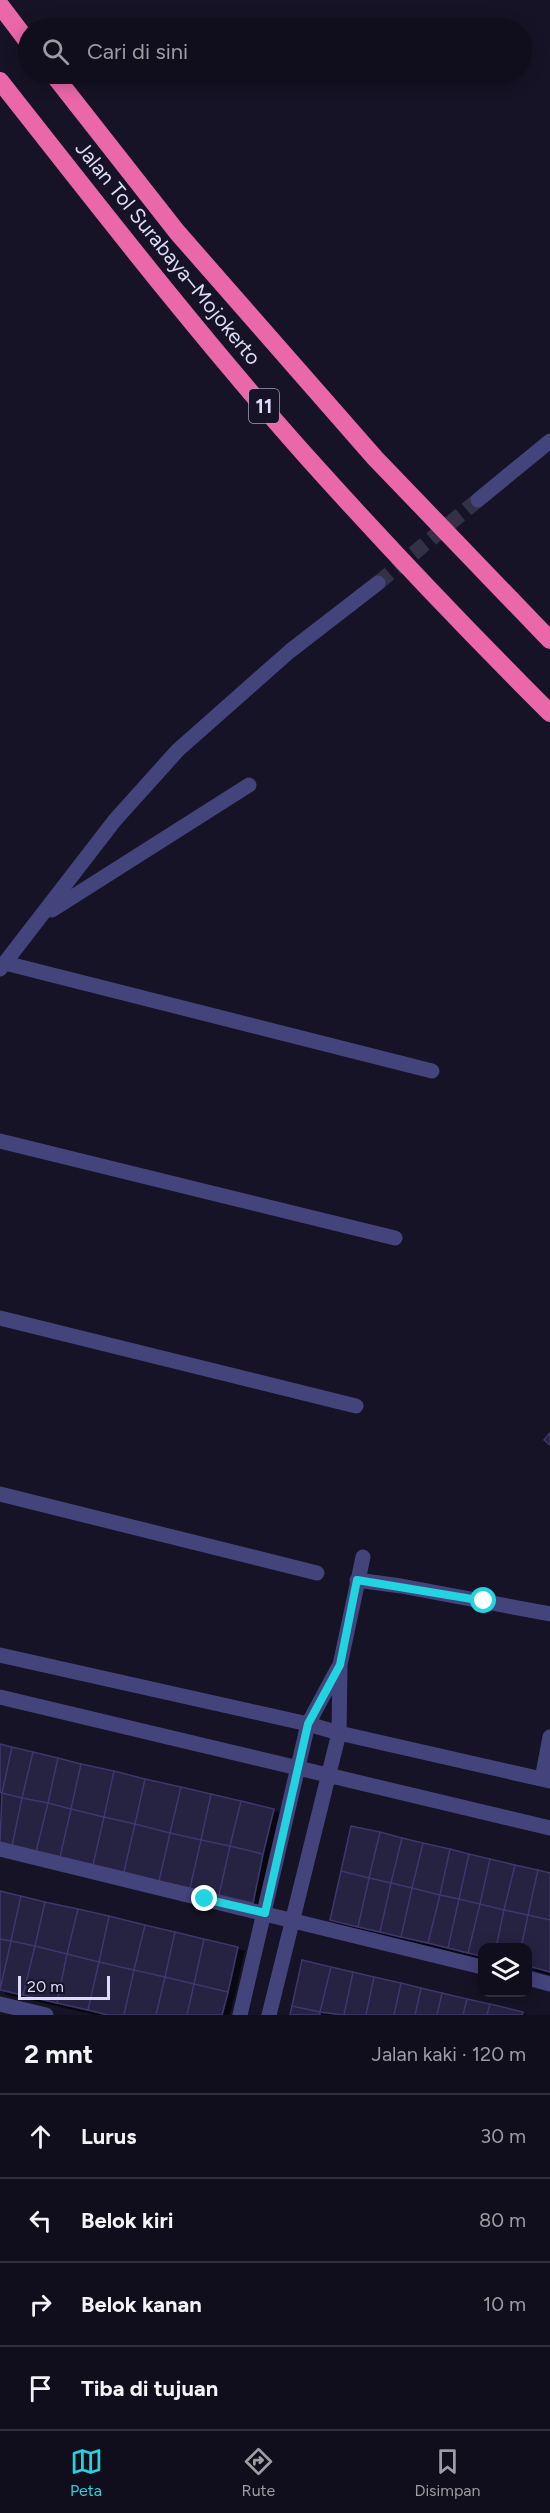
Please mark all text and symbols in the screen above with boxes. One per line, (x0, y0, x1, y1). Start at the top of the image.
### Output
search box (18, 18, 532, 84)
icon: search (39, 35, 72, 68)
text: Cari di sini (87, 38, 188, 65)
street label: Jalan Tol Surabaya–Mojokerto (70, 136, 266, 370)
road number: 11 (249, 389, 279, 423)
route start (470, 1587, 496, 1613)
route end (191, 1885, 217, 1911)
map controls (478, 1943, 532, 1997)
button: layers (478, 1943, 532, 1997)
scale bar (18, 1973, 110, 2000)
text: 20 m (27, 1977, 64, 1996)
text: 2 mnt (24, 2038, 93, 2070)
text: Jalan kaki · 120 m (372, 2042, 526, 2066)
icon: ahead (24, 2120, 57, 2153)
text: Lurus (81, 2123, 136, 2150)
text: 30 m (480, 2124, 526, 2148)
icon: left (24, 2204, 57, 2237)
text: Belok kiri (81, 2207, 174, 2234)
text: 80 m (479, 2208, 526, 2232)
icon: right (24, 2288, 57, 2321)
text: Belok kanan (81, 2291, 202, 2318)
text: 10 m (483, 2292, 526, 2316)
icon: arrive (24, 2372, 57, 2405)
text: Tiba di tujuan (81, 2375, 218, 2402)
tab: Peta (70, 2445, 103, 2500)
tab: Rute (242, 2445, 275, 2500)
tab: Disimpan (414, 2445, 480, 2500)

